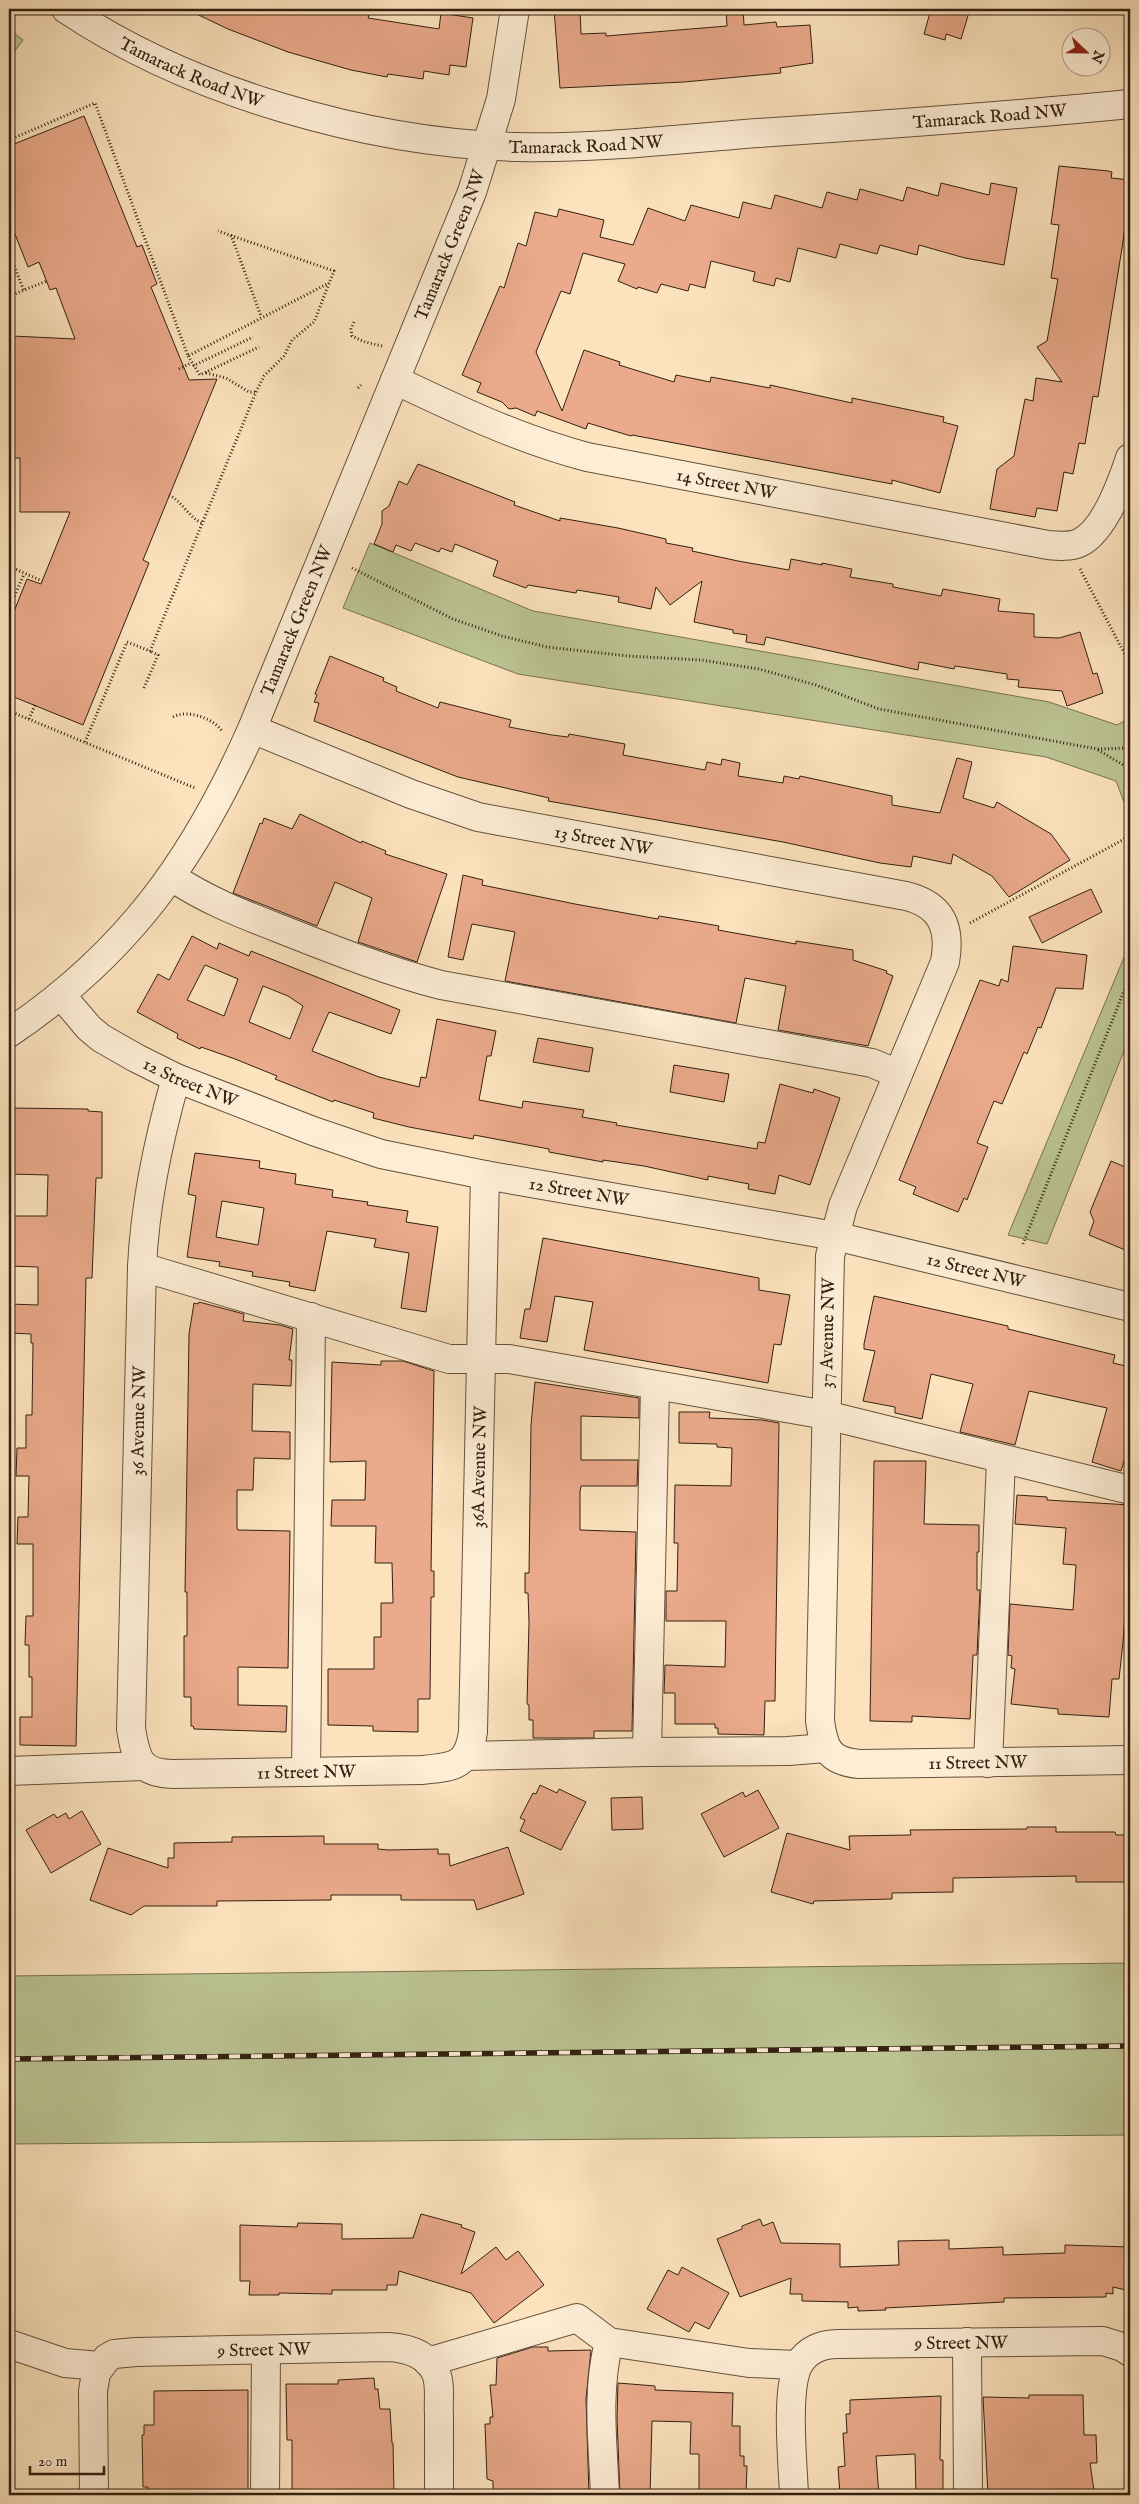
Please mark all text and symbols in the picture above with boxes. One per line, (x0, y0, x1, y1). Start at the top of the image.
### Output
north arrow (1062, 28, 1112, 78)
street label: Tamarack Road NW (115, 33, 267, 114)
text: N (1087, 47, 1108, 65)
street label: Tamarack Road NW (912, 100, 1069, 135)
street label: Tamarack Road NW (508, 131, 665, 160)
street label: Tamarack Green NW (411, 166, 492, 324)
street label: 14 Street NW (674, 464, 779, 506)
street label: Tamarack Green NW (257, 542, 339, 700)
street label: 13 Street NW (552, 821, 654, 862)
street label: 12 Street NW (139, 1053, 241, 1114)
street label: 12 Street NW (527, 1173, 631, 1213)
street label: 12 Street NW (924, 1248, 1028, 1295)
street label: 37 Avenue NW (816, 1277, 841, 1389)
street label: 36 Avenue NW (127, 1365, 152, 1476)
street label: 36A Avenue NW (467, 1405, 493, 1528)
street label: 11 Street NW (928, 1752, 1028, 1776)
street label: 11 Street NW (257, 1761, 357, 1786)
street label: 9 Street NW (913, 2332, 1009, 2356)
street label: 9 Street NW (216, 2339, 312, 2363)
scale bar (30, 2444, 104, 2476)
text: 20 m (38, 2452, 68, 2471)

